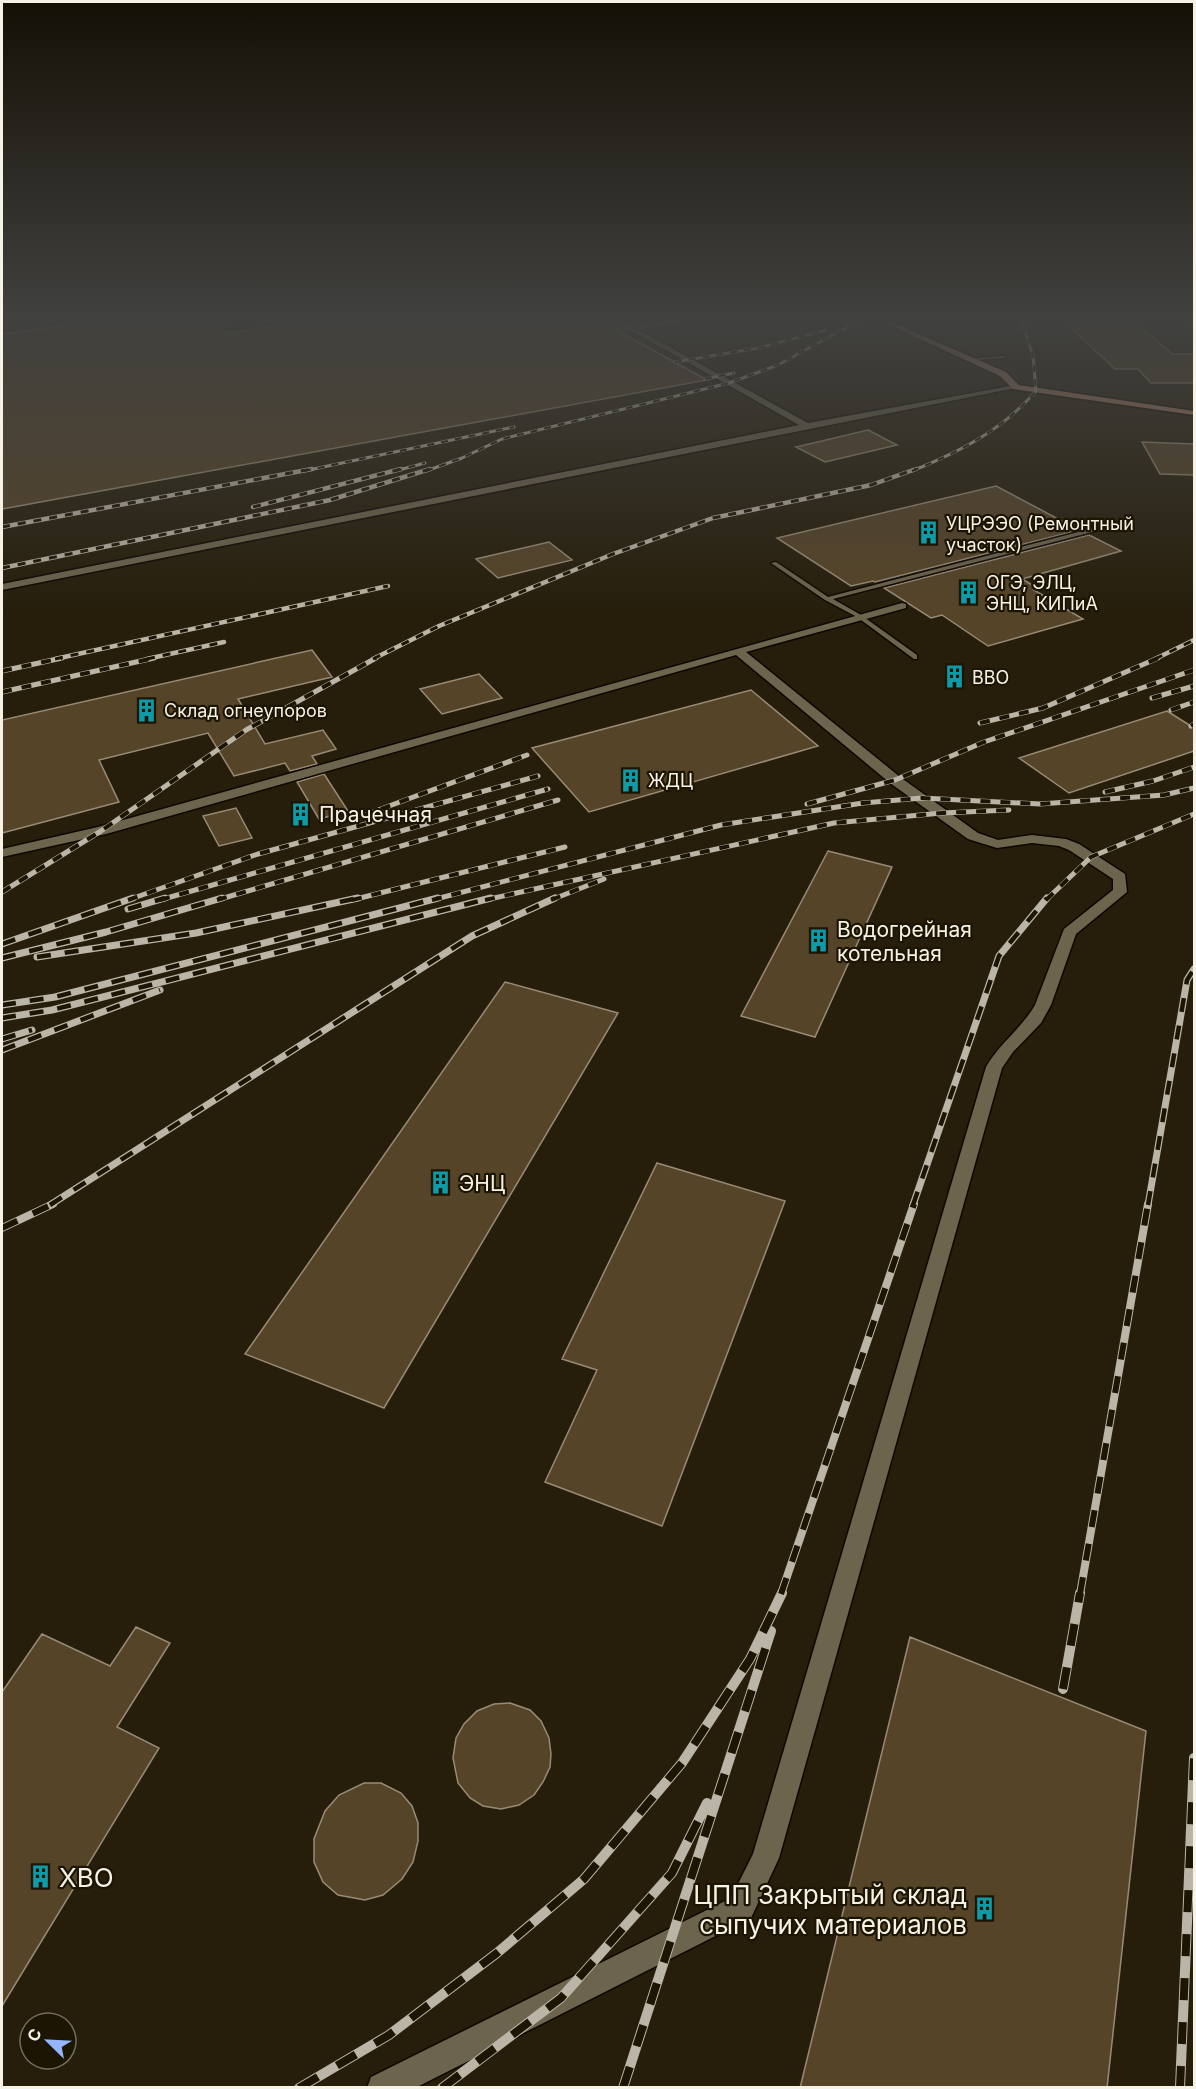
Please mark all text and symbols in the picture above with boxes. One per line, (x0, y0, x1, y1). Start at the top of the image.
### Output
place label: УЦРЭЭО (Ремонтный участок) (946, 513, 1134, 555)
building icon: УЦРЭЭО (Ремонтный участок) (915, 520, 941, 546)
place label: ОГЭ, ЭЛЦ, ЭНЦ, КИПиА (986, 572, 1098, 614)
building icon: ОГЭ, ЭЛЦ, ЭНЦ, КИПиА (955, 579, 981, 605)
building icon: ВВО (941, 664, 967, 690)
place label: ВВО (972, 667, 1009, 688)
building icon: Склад огнеупоров (133, 697, 159, 723)
place label: Склад огнеупоров (164, 700, 327, 721)
building icon: ЖДЦ (617, 767, 643, 793)
place label: ЖДЦ (648, 770, 693, 791)
building icon: Прачечная (288, 801, 314, 827)
place label: Прачечная (319, 802, 432, 827)
place label: Водогрейная котельная (837, 917, 972, 966)
building icon: Водогрейная котельная (806, 928, 832, 954)
building icon: ЭНЦ (428, 1170, 454, 1196)
place label: ЭНЦ (459, 1171, 505, 1196)
place label: ХВО (59, 1862, 114, 1893)
building icon: ХВО (28, 1864, 54, 1890)
place label: ЦПП Закрытый склад сыпучих материалов (693, 1879, 967, 1940)
building icon: ЦПП Закрытый склад сыпучих материалов (972, 1896, 998, 1922)
north arrow (18, 2011, 78, 2071)
text: С (23, 2025, 46, 2044)

